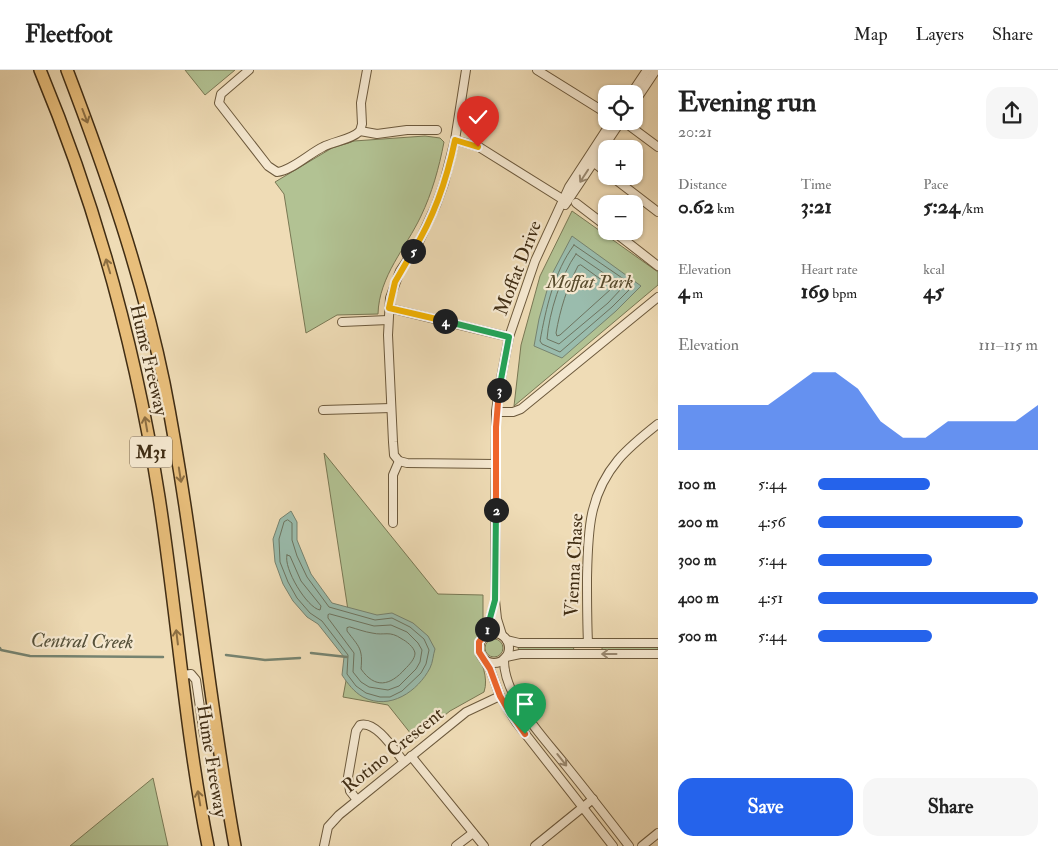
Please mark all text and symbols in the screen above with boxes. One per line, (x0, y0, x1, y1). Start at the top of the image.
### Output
text: Fleetfoot (25, 19, 112, 50)
text: Map (854, 23, 888, 46)
text: Layers (916, 23, 964, 46)
text: Share (992, 23, 1033, 46)
map controls (598, 85, 643, 240)
button: locate (598, 85, 643, 130)
text: Evening run (678, 85, 816, 120)
button: share (986, 87, 1038, 139)
pin (457, 96, 499, 147)
icon: check (464, 103, 492, 131)
one-way arrow (81, 107, 90, 123)
text: 20:21 (678, 122, 712, 142)
button: + (598, 140, 643, 185)
one-way arrow (579, 169, 589, 183)
text: Distance (678, 176, 727, 193)
text: Time (801, 176, 831, 193)
text: Pace (923, 176, 948, 193)
text: 0.62 (678, 193, 714, 220)
text: 3:21 (801, 193, 832, 220)
text: 5:24 (923, 193, 960, 220)
button: − (598, 195, 643, 240)
text: km (714, 200, 735, 217)
text: /km (960, 200, 984, 217)
street label: Moffat Drive (489, 217, 547, 319)
pin: 5 (400, 238, 426, 264)
text: 5 (410, 243, 417, 260)
one-way arrow (103, 259, 113, 275)
text: Elevation (678, 261, 731, 278)
text: Heart rate (801, 261, 858, 278)
text: kcal (923, 261, 945, 278)
park label: Moffat Park (546, 270, 634, 294)
text: 4 (678, 278, 689, 305)
text: 169 (801, 278, 829, 305)
text: 45 (923, 278, 944, 305)
text: m (689, 285, 703, 302)
text: bpm (829, 285, 857, 302)
street label: Hume Freeway (125, 302, 174, 419)
pin: 4 (432, 308, 458, 334)
text: 4 (442, 313, 449, 330)
text: Elevation (678, 335, 739, 355)
text: 111–115 m (979, 335, 1038, 355)
pin: 3 (486, 378, 512, 402)
text: 3 (497, 382, 502, 399)
one-way arrow (141, 417, 151, 433)
road number: M31 (130, 437, 172, 468)
one-way arrow (175, 467, 185, 483)
text: 100 m (678, 474, 716, 494)
text: 5:44 (758, 474, 786, 494)
pin: 2 (484, 498, 508, 522)
text: 2 (493, 502, 500, 519)
street label: Vienna Chase (559, 512, 589, 617)
text: 200 m (678, 512, 718, 532)
text: 4:56 (758, 512, 786, 532)
text: 300 m (678, 550, 716, 570)
text: 5:44 (758, 550, 786, 570)
text: 400 m (678, 588, 719, 608)
text: 4:51 (758, 588, 783, 608)
pin: 1 (474, 616, 500, 642)
text: 1 (485, 621, 490, 638)
text: 500 m (678, 626, 717, 646)
text: 5:44 (758, 626, 786, 646)
water label: Central Creek (30, 628, 134, 654)
one-way arrow (171, 629, 181, 645)
one-way arrow (602, 649, 618, 659)
pin (504, 683, 546, 734)
icon: arrive (511, 690, 539, 718)
street label: Rotino Crescent (338, 702, 448, 798)
street label: Hume Freeway (191, 703, 233, 820)
one-way arrow (557, 753, 568, 766)
button: Save (678, 778, 853, 836)
button: Share (863, 778, 1038, 836)
one-way arrow (193, 790, 203, 806)

